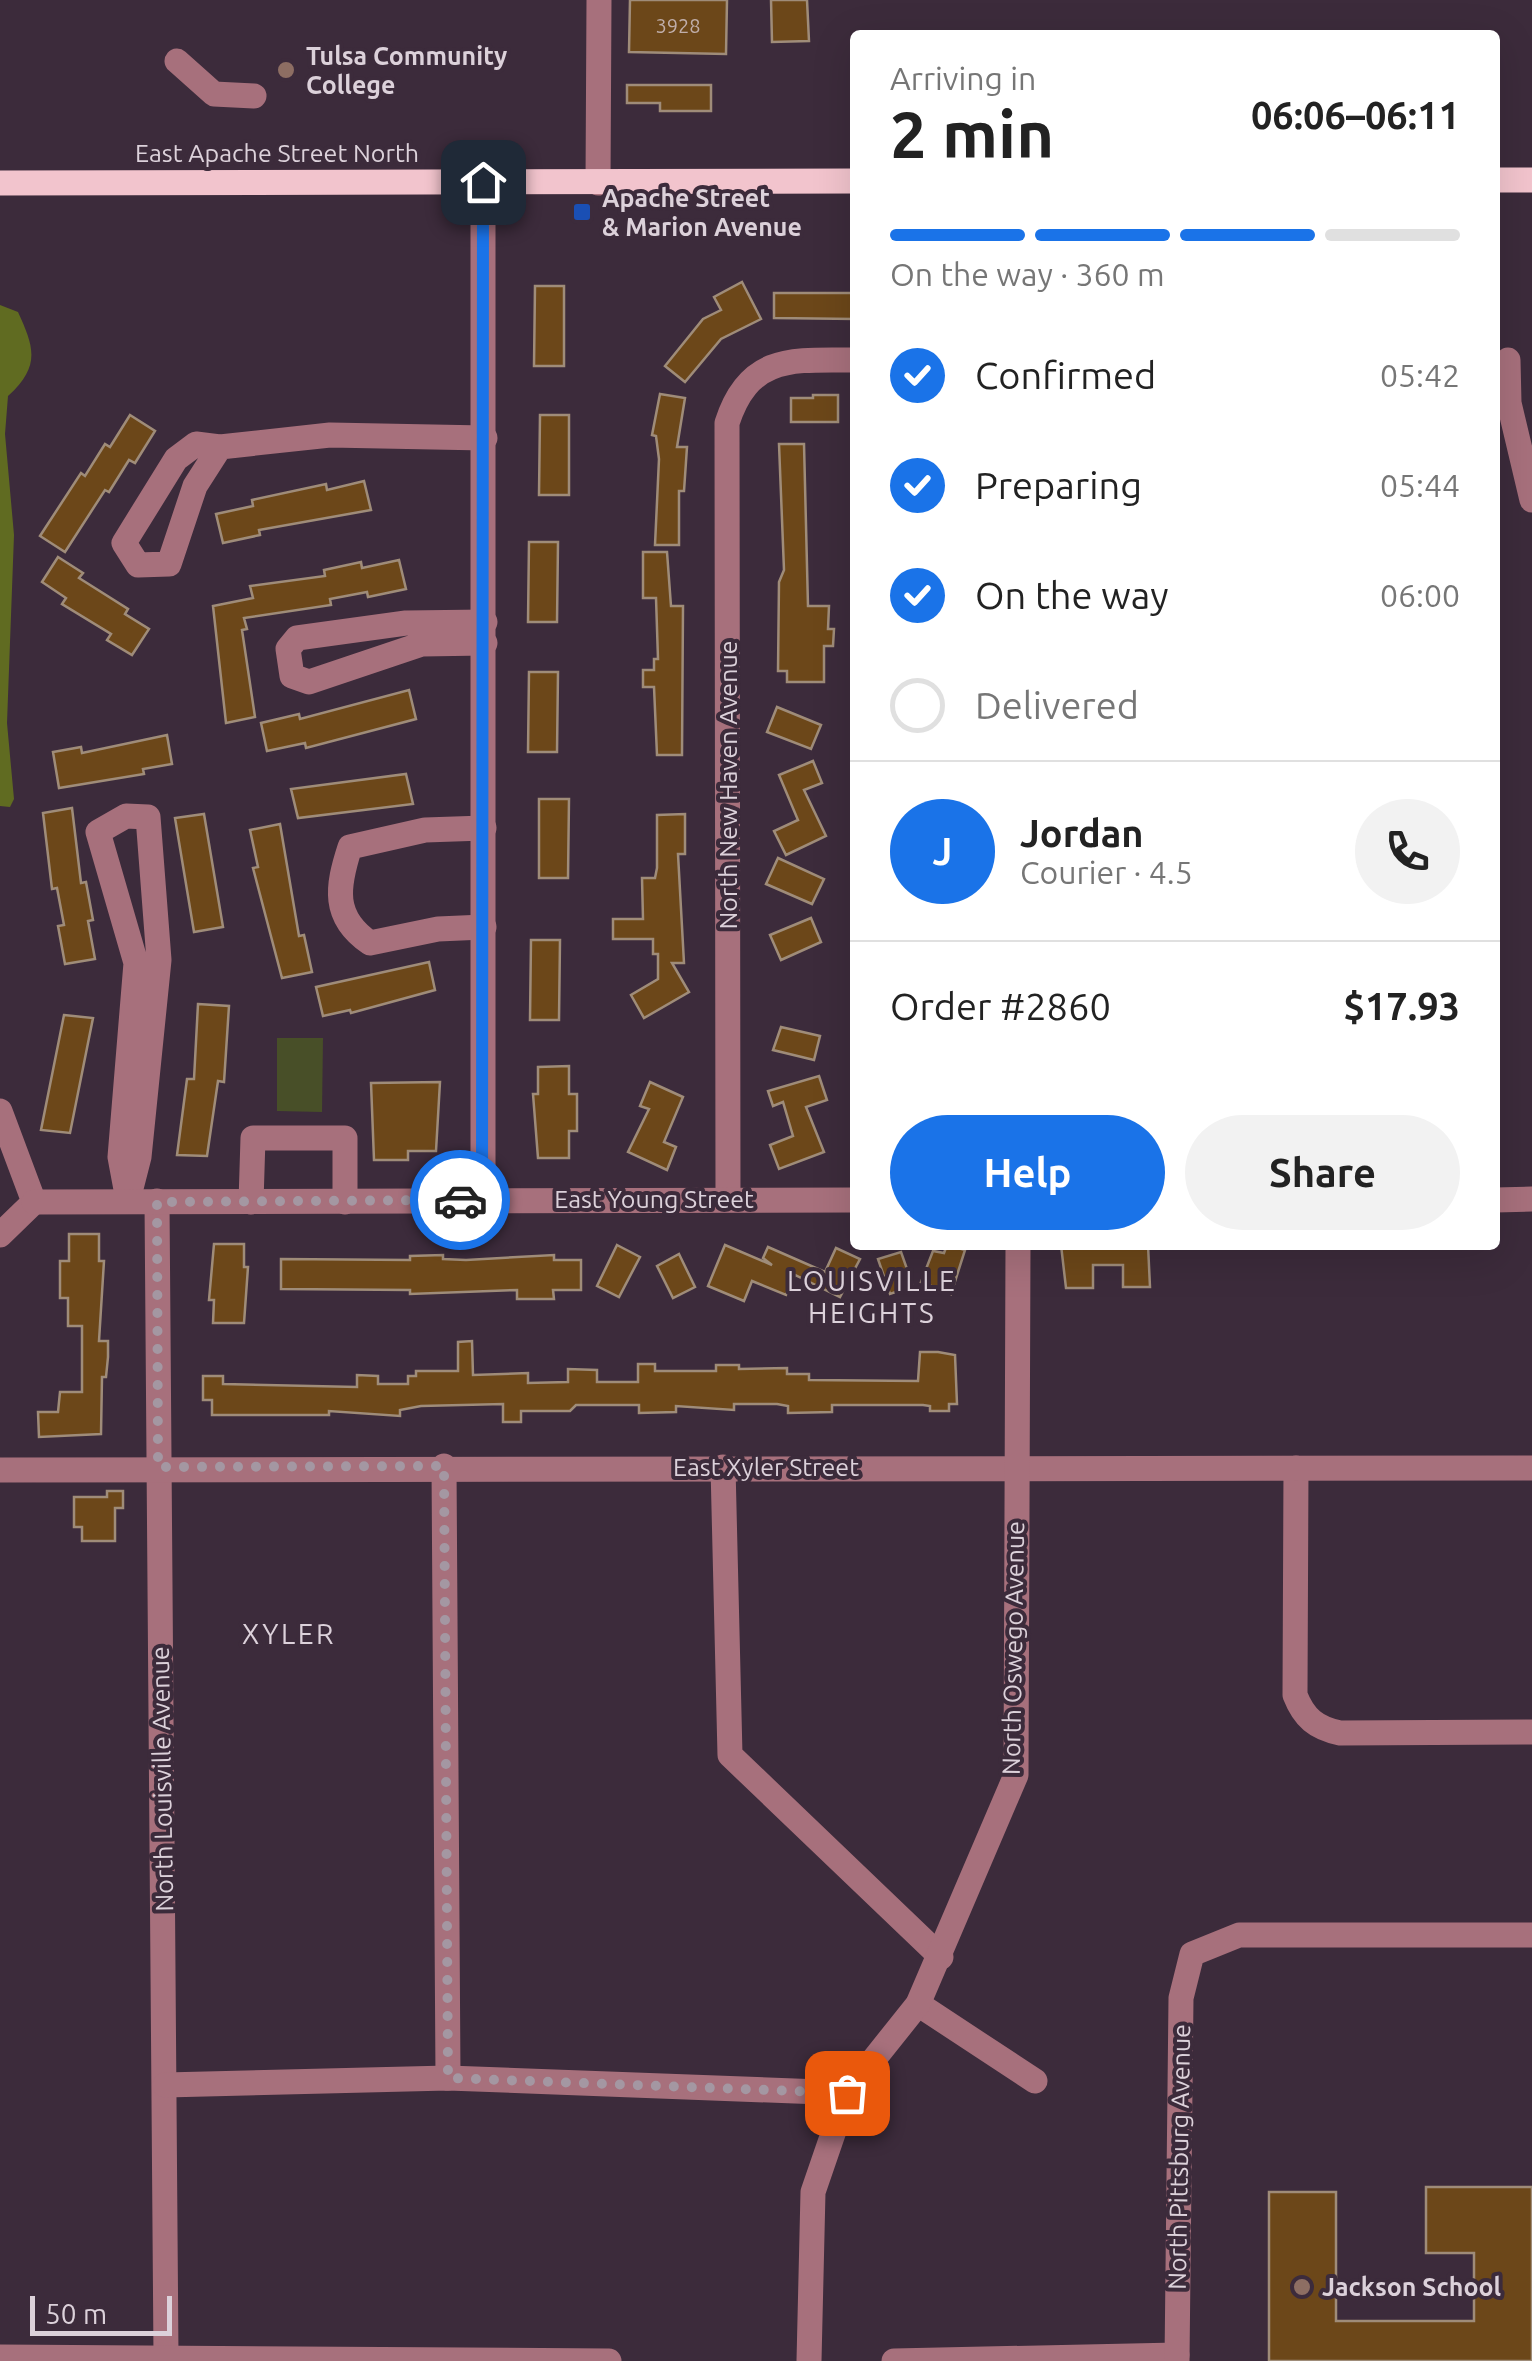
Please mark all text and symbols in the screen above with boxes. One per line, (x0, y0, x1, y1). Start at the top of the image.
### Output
house number: 3928 (655, 14, 701, 37)
place label: Tulsa Community College (306, 42, 507, 99)
marker: Tulsa Community College (275, 59, 297, 81)
text: Arriving in (890, 60, 1036, 96)
text: 06:06–06:11 (1251, 94, 1460, 136)
text: 2 min (890, 97, 1054, 170)
street label: East Apache Street North (135, 139, 419, 167)
pin (441, 140, 526, 225)
icon: home (456, 155, 511, 210)
place label: Apache Street & Marion Avenue (602, 184, 802, 241)
marker: Apache Street & Marion Avenue (571, 201, 593, 223)
text: On the way · 360 m (890, 256, 1165, 292)
icon: check (890, 348, 945, 403)
text: Confirmed (975, 354, 1156, 396)
text: 05:42 (1380, 357, 1460, 393)
icon: check (890, 458, 945, 513)
text: Preparing (975, 464, 1142, 506)
text: 05:44 (1380, 467, 1460, 503)
icon: check (890, 568, 945, 623)
text: On the way (975, 574, 1168, 616)
text: 06:00 (1380, 577, 1460, 613)
street label: North New Haven Avenue (714, 641, 742, 929)
text: Delivered (975, 684, 1139, 726)
button: phone (1355, 799, 1460, 904)
text: Jordan (1020, 812, 1144, 854)
text: J (933, 830, 952, 872)
text: Courier · 4.5 (1020, 854, 1193, 890)
text: Order #2860 (890, 985, 1111, 1027)
text: $17.93 (1343, 985, 1460, 1027)
button: Help (890, 1115, 1165, 1230)
button: Share (1185, 1115, 1460, 1230)
courier (410, 1150, 510, 1250)
icon: car (433, 1173, 488, 1228)
street label: East Young Street (554, 1185, 754, 1213)
district label: LOUISVILLE HEIGHTS (787, 1265, 957, 1328)
street label: East Xyler Street (673, 1453, 859, 1481)
street label: North Oswego Avenue (997, 1521, 1029, 1775)
district label: XYLER (242, 1618, 336, 1649)
street label: North Louisville Avenue (146, 1646, 178, 1912)
street label: North Pittsburg Avenue (1163, 2024, 1195, 2290)
pin (805, 2051, 890, 2136)
icon: bag (820, 2066, 875, 2121)
place label: Jackson School (1322, 2273, 1501, 2301)
marker: Jackson School (1291, 2276, 1313, 2298)
scale bar (30, 2291, 172, 2336)
text: 50 m (45, 2298, 107, 2329)

